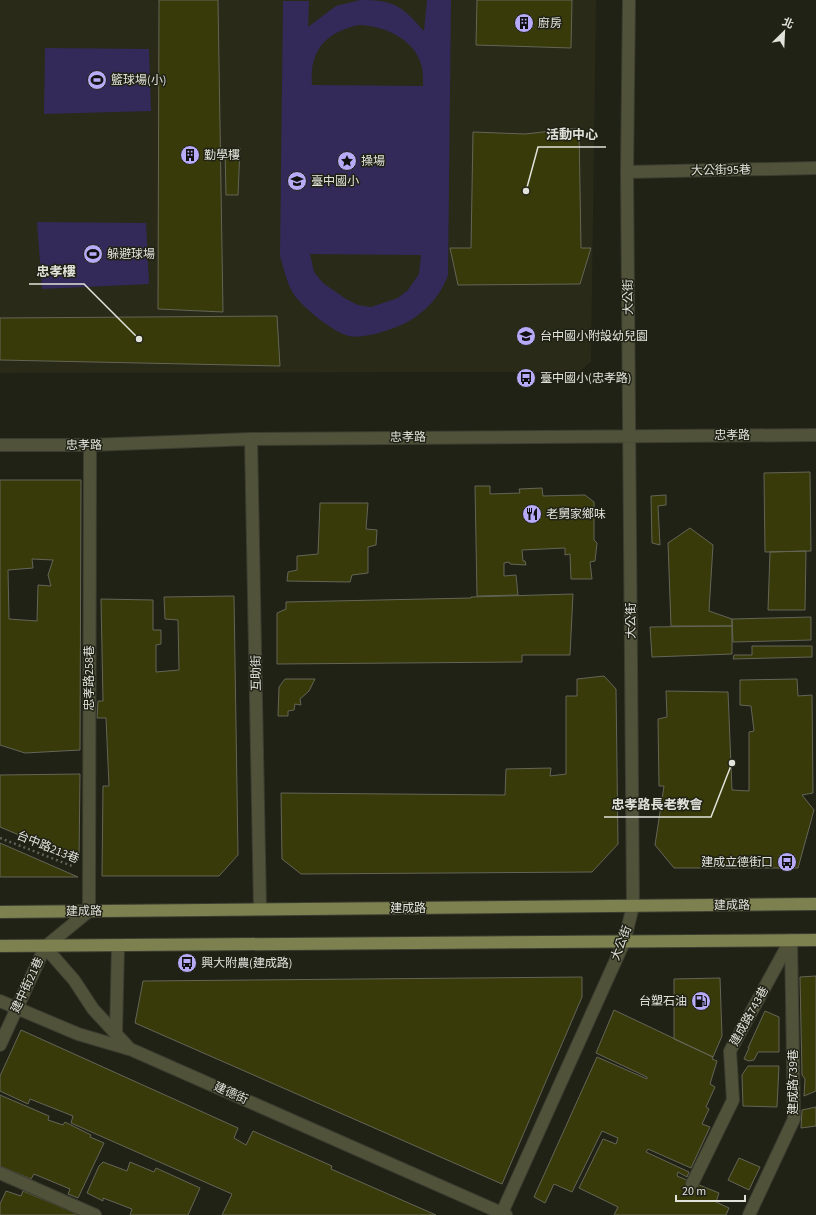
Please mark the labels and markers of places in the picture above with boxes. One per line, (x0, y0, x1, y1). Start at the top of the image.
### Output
building icon: 廚房 (513, 12, 535, 34)
place label: 廚房 (538, 15, 562, 32)
sports icon: 籃球場(小) (86, 69, 108, 91)
place label: 籃球場(小) (111, 72, 166, 89)
callout: 活動中心 (538, 122, 606, 147)
building icon: 勤學樓 (179, 144, 201, 166)
place label: 勤學樓 (204, 147, 240, 164)
place icon: 操場 (336, 150, 358, 172)
place label: 操場 (361, 153, 385, 170)
school or university icon: 臺中國小 (286, 170, 308, 192)
place label: 臺中國小 (311, 173, 359, 190)
sports icon: 躲避球場 (82, 243, 104, 265)
place label: 躲避球場 (107, 246, 155, 263)
callout: 忠孝樓 (29, 259, 84, 284)
school or university icon: 台中國小附設幼兒園 (515, 325, 537, 347)
place label: 台中國小附設幼兒園 (540, 328, 648, 345)
bus stop icon: 臺中國小(忠孝路) (515, 367, 537, 389)
place label: 臺中國小(忠孝路) (540, 370, 631, 387)
restaurant icon: 老舅家鄉味 (521, 503, 543, 525)
place label: 老舅家鄉味 (546, 506, 606, 523)
callout: 忠孝路長老教會 (604, 792, 711, 817)
bus stop icon: 建成立德街口 (776, 851, 798, 873)
place label: 建成立德街口 (701, 854, 773, 871)
bus stop icon: 興大附農(建成路) (176, 952, 198, 974)
place label: 興大附農(建成路) (201, 955, 292, 972)
fuel station icon: 台塑石油 (690, 990, 712, 1012)
place label: 台塑石油 (639, 993, 687, 1010)

